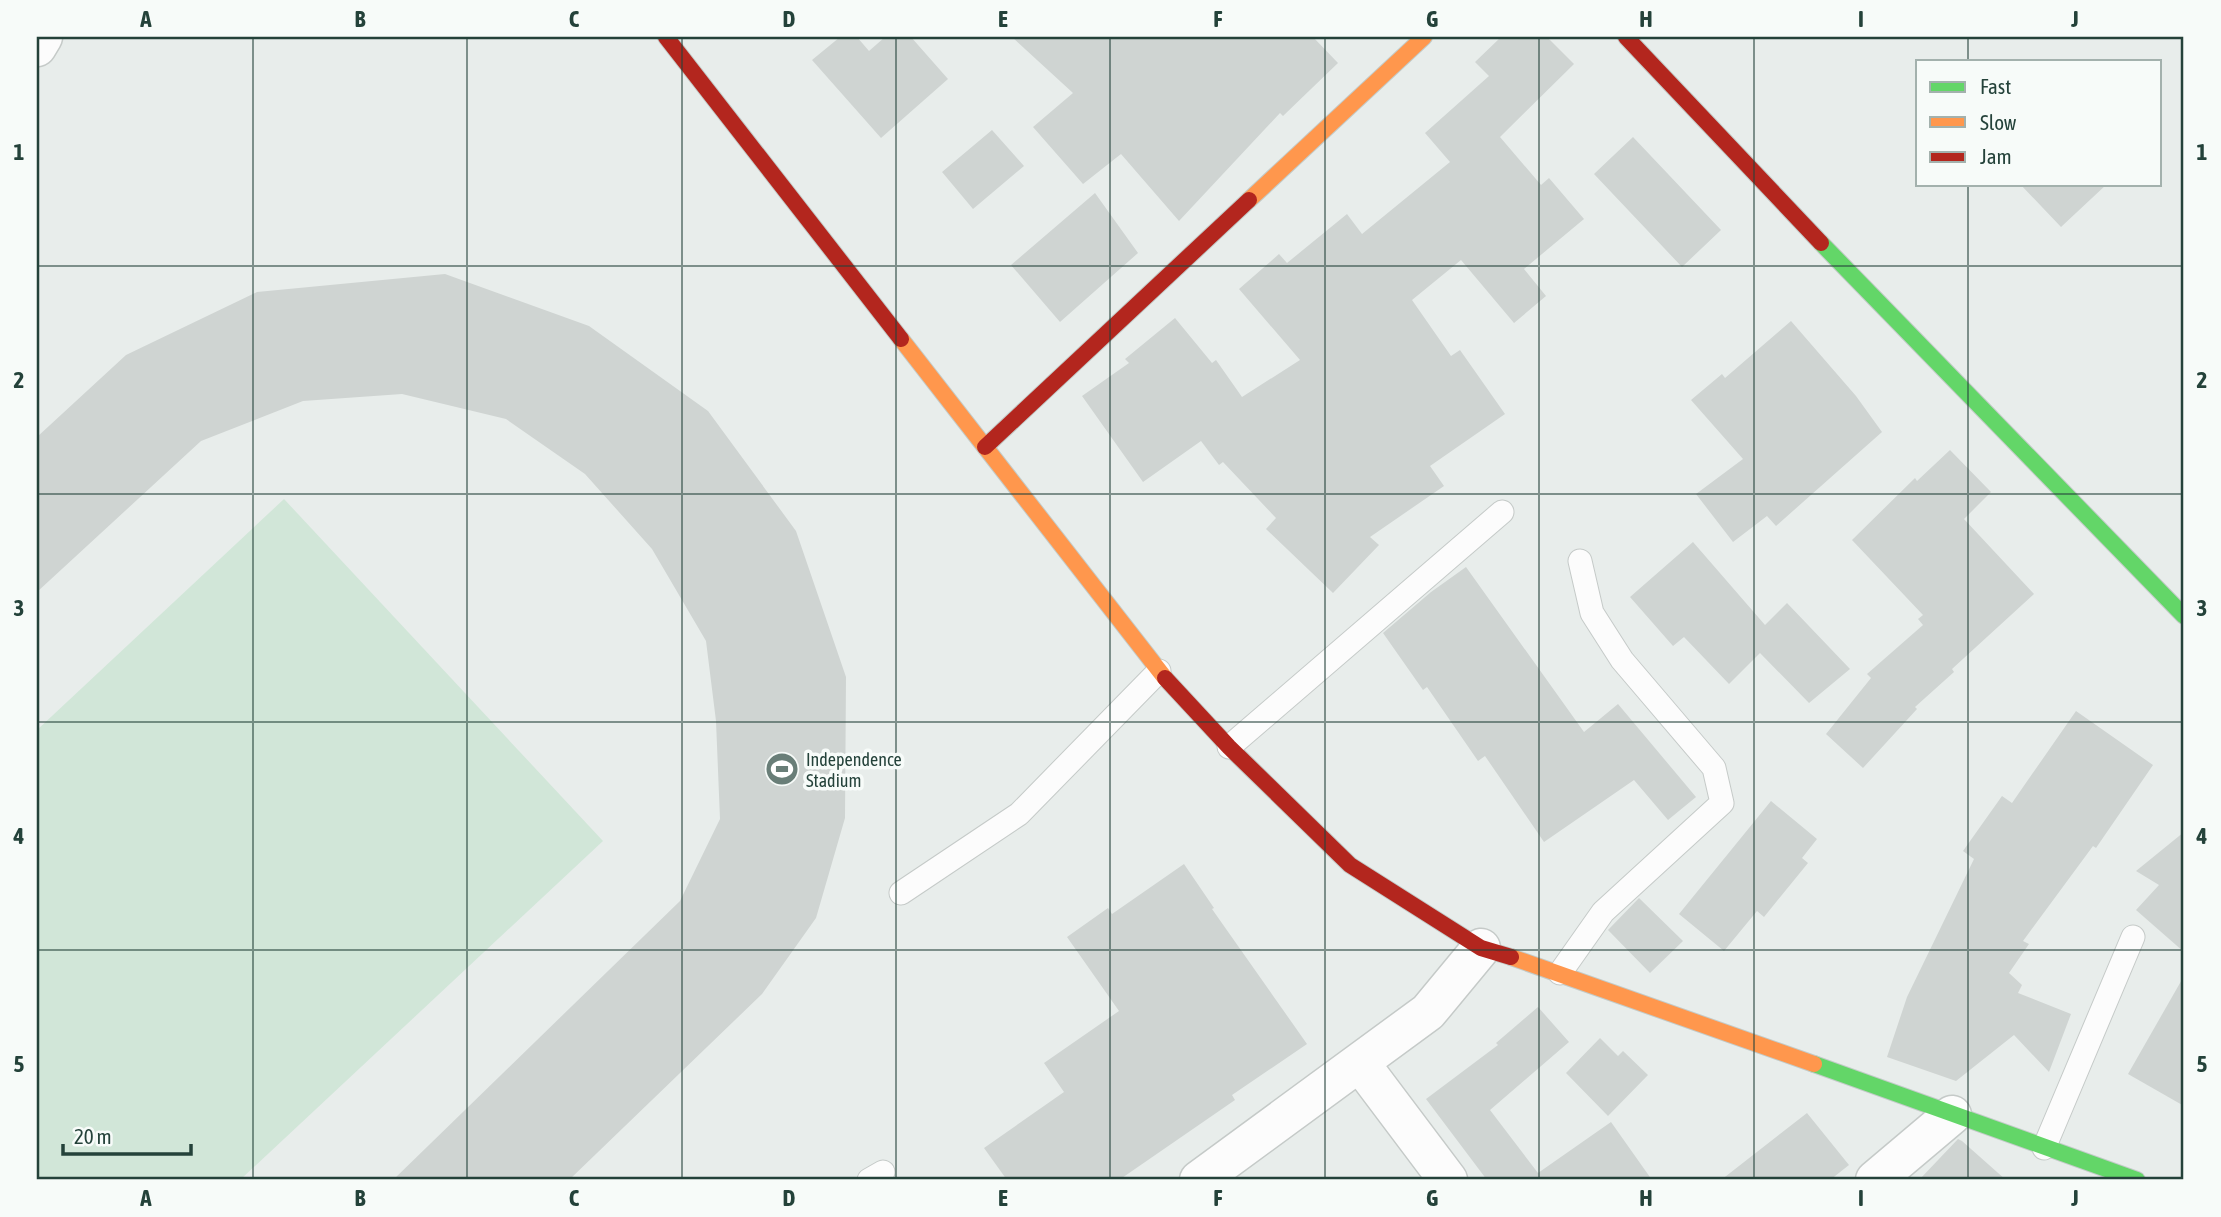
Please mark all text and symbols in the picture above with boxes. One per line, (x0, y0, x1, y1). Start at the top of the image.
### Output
text: A (139, 6, 152, 32)
text: B (355, 6, 366, 32)
text: C (569, 6, 580, 32)
text: D (783, 6, 796, 32)
text: E (998, 6, 1008, 32)
text: F (1213, 6, 1223, 32)
text: G (1426, 6, 1438, 32)
text: H (1639, 6, 1653, 32)
text: I (1858, 6, 1864, 32)
text: J (2070, 6, 2079, 32)
legend (1916, 60, 2162, 186)
text: Fast (1980, 74, 2011, 98)
text: Slow (1980, 110, 2017, 134)
text: 1 (14, 139, 25, 165)
text: 1 (2197, 139, 2208, 165)
text: Jam (1980, 144, 2012, 168)
text: 2 (14, 367, 24, 393)
text: 2 (2197, 367, 2207, 393)
text: 3 (14, 595, 24, 621)
text: 3 (2197, 595, 2207, 621)
place label: Independence Stadium (806, 749, 902, 791)
sports icon: Independence Stadium (763, 750, 801, 788)
text: 4 (13, 823, 25, 849)
text: 4 (2196, 823, 2208, 849)
text: 5 (14, 1051, 25, 1077)
text: 5 (2197, 1051, 2208, 1077)
scale bar (63, 1112, 191, 1156)
text: 20 m (74, 1124, 112, 1148)
text: A (139, 1185, 152, 1211)
text: B (355, 1185, 366, 1211)
text: C (569, 1185, 580, 1211)
text: D (783, 1185, 796, 1211)
text: E (998, 1185, 1008, 1211)
text: F (1213, 1185, 1223, 1211)
text: G (1426, 1185, 1438, 1211)
text: H (1639, 1185, 1653, 1211)
text: I (1858, 1185, 1864, 1211)
text: J (2070, 1185, 2079, 1211)

